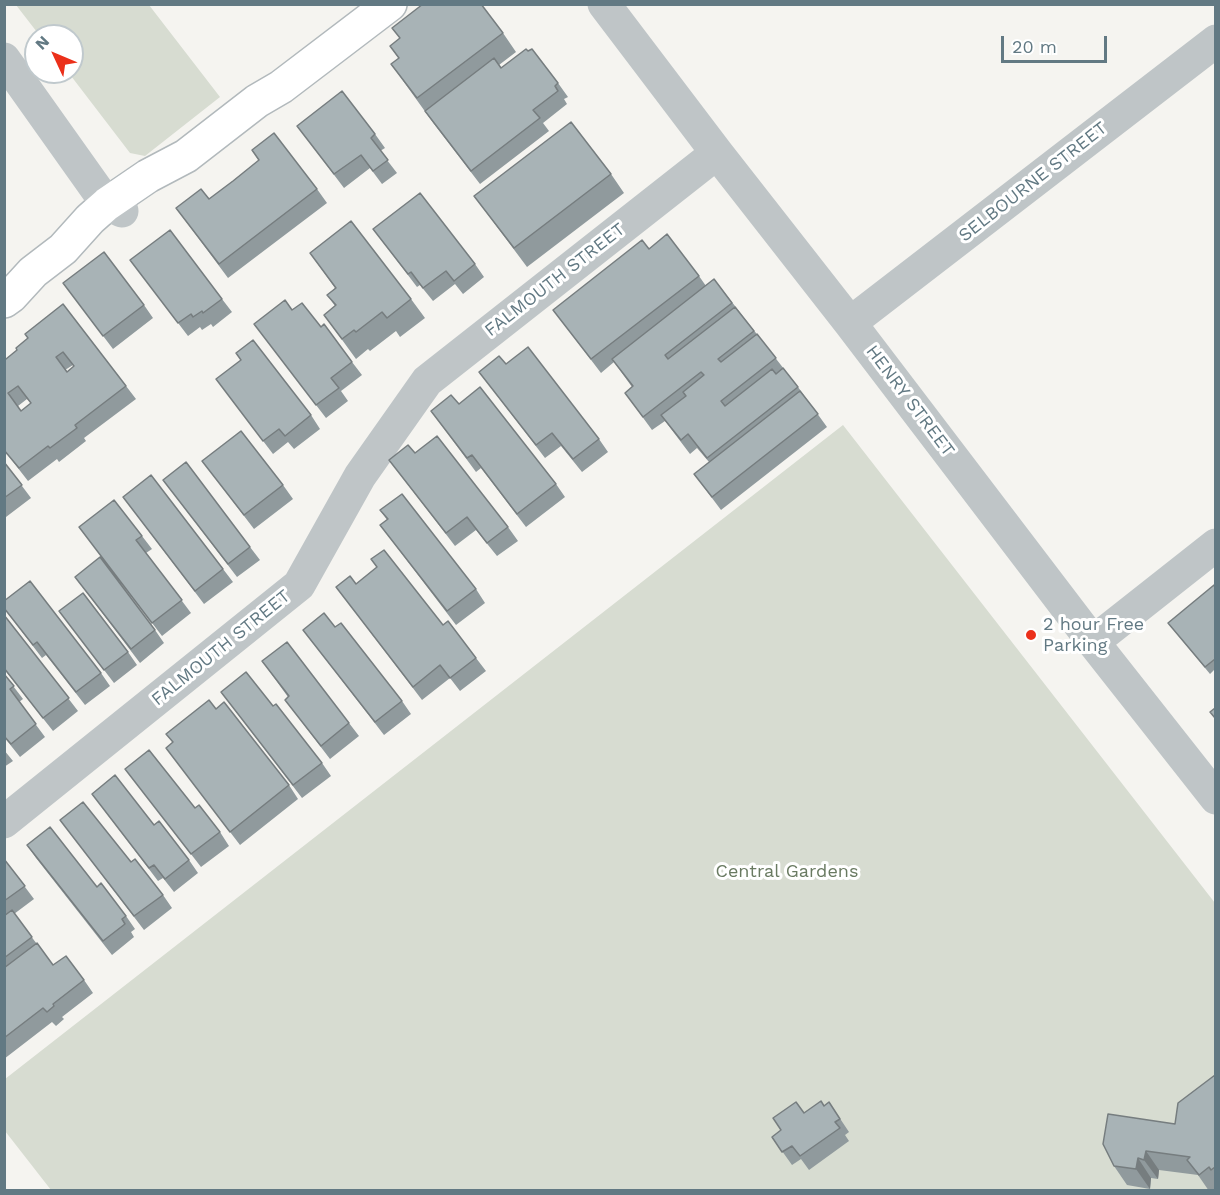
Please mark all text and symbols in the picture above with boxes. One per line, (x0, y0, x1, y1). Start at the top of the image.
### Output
north arrow (24, 24, 84, 84)
scale bar (1004, 24, 1110, 62)
text: N (31, 32, 53, 53)
text: 20 m (1012, 36, 1057, 57)
street label: SELBOURNE STREET (955, 117, 1111, 247)
street label: FALMOUTH STREET (481, 219, 629, 341)
street label: HENRY STREET (861, 341, 959, 461)
street label: FALMOUTH STREET (147, 586, 295, 710)
place label: 2 hour Free Parking (1043, 614, 1144, 656)
marker: 2 hour Free Parking (1024, 628, 1038, 642)
park label: Central Gardens (716, 861, 858, 883)

